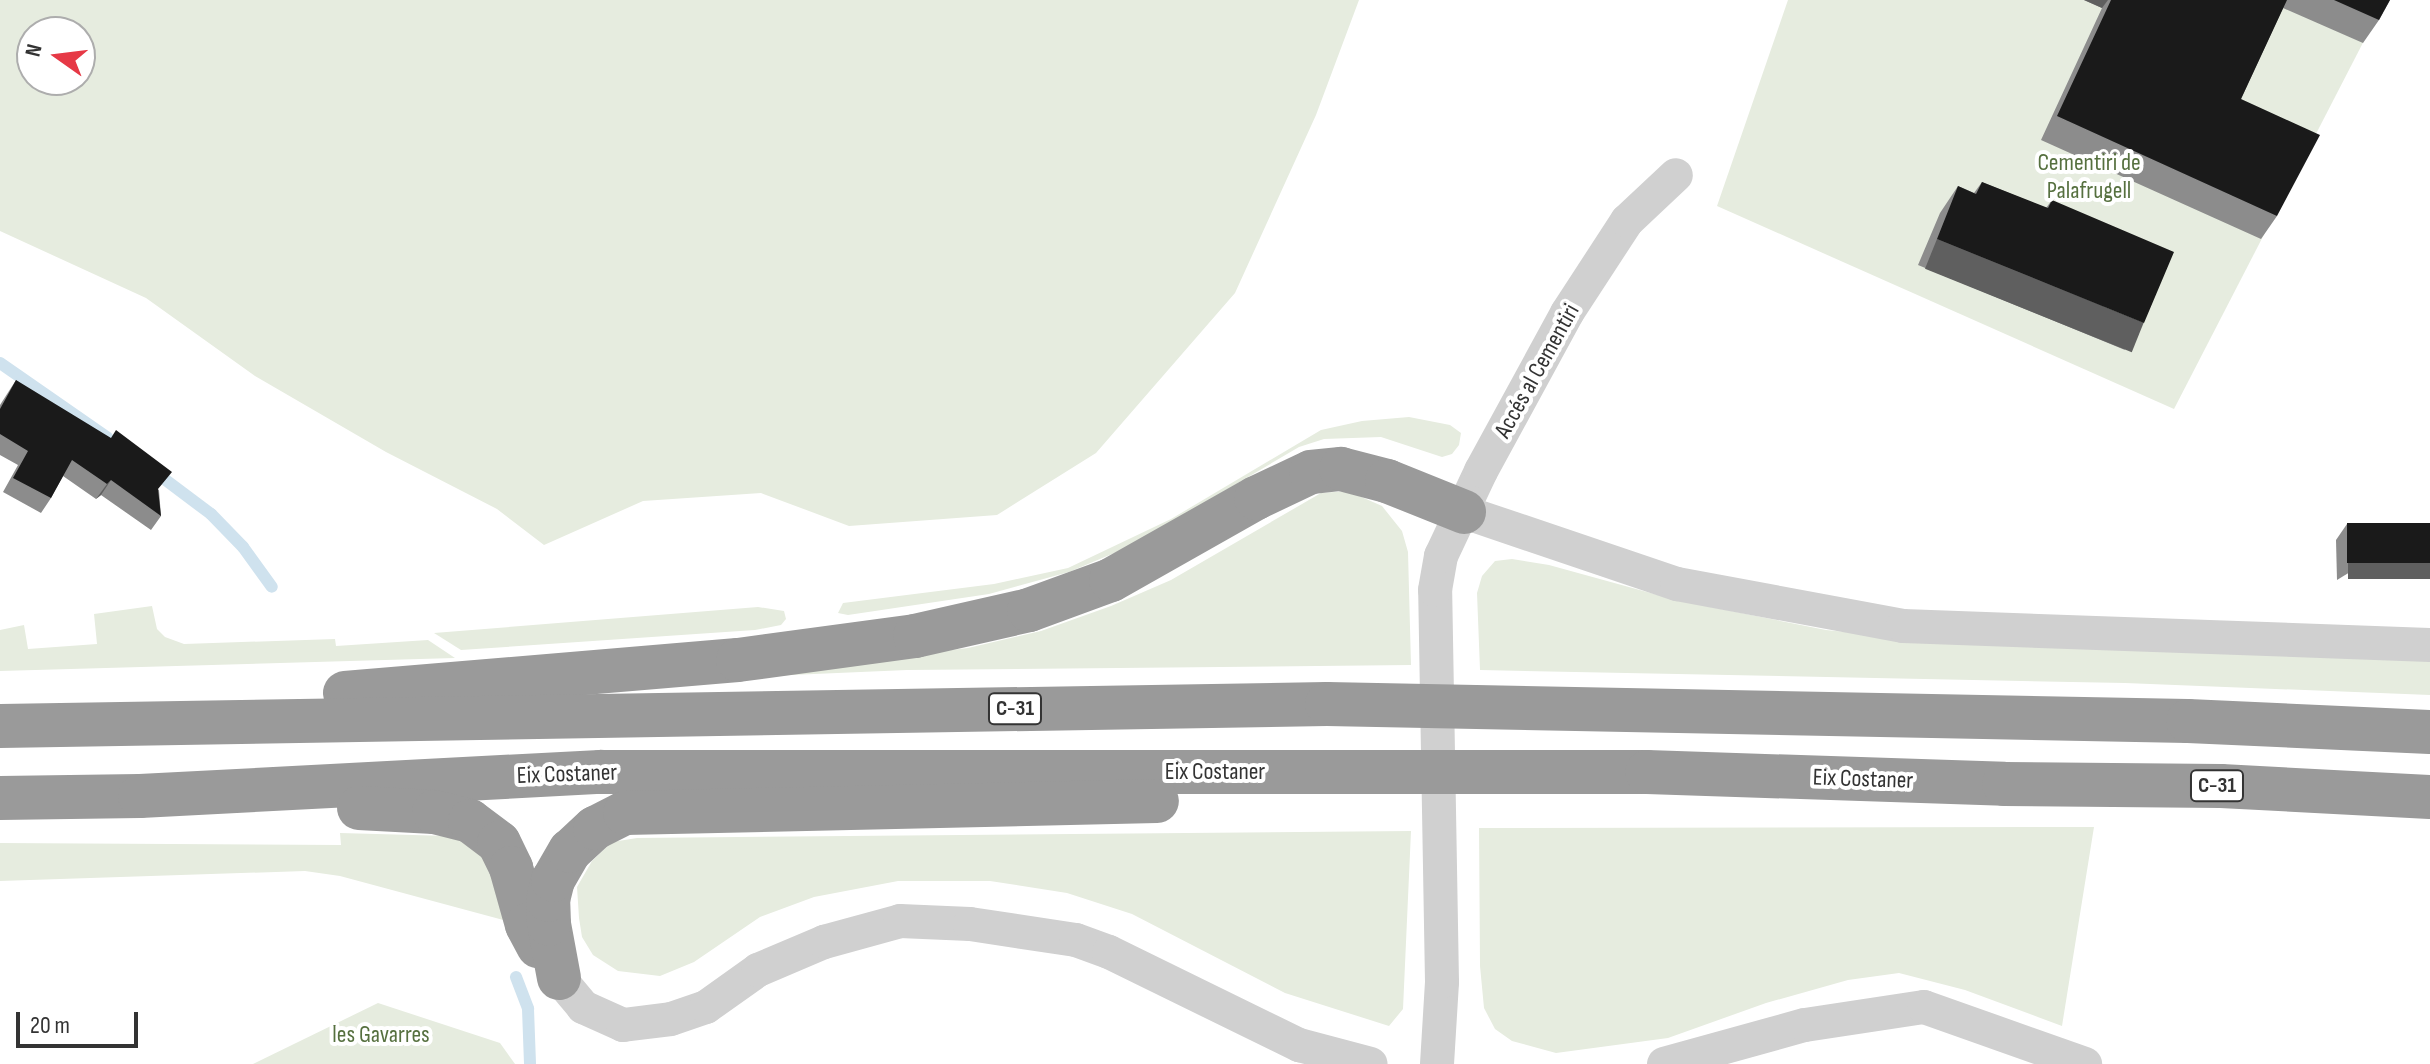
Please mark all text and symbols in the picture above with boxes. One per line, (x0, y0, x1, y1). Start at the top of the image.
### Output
north arrow (16, 16, 96, 96)
text: N (20, 42, 49, 60)
park label: Cementiri de Palafrugell (2037, 149, 2141, 205)
street label: Accés al Cementiri (1488, 299, 1586, 443)
road number: C-31 (987, 691, 1043, 727)
street label: Eix Costaner (516, 758, 618, 790)
street label: Eix Costaner (1165, 758, 1265, 786)
street label: Eix Costaner (1812, 763, 1914, 795)
road number: C-31 (2189, 768, 2245, 804)
scale bar (20, 996, 142, 1046)
text: 20 m (30, 1011, 70, 1040)
park label: les Gavarres (332, 1021, 430, 1049)

